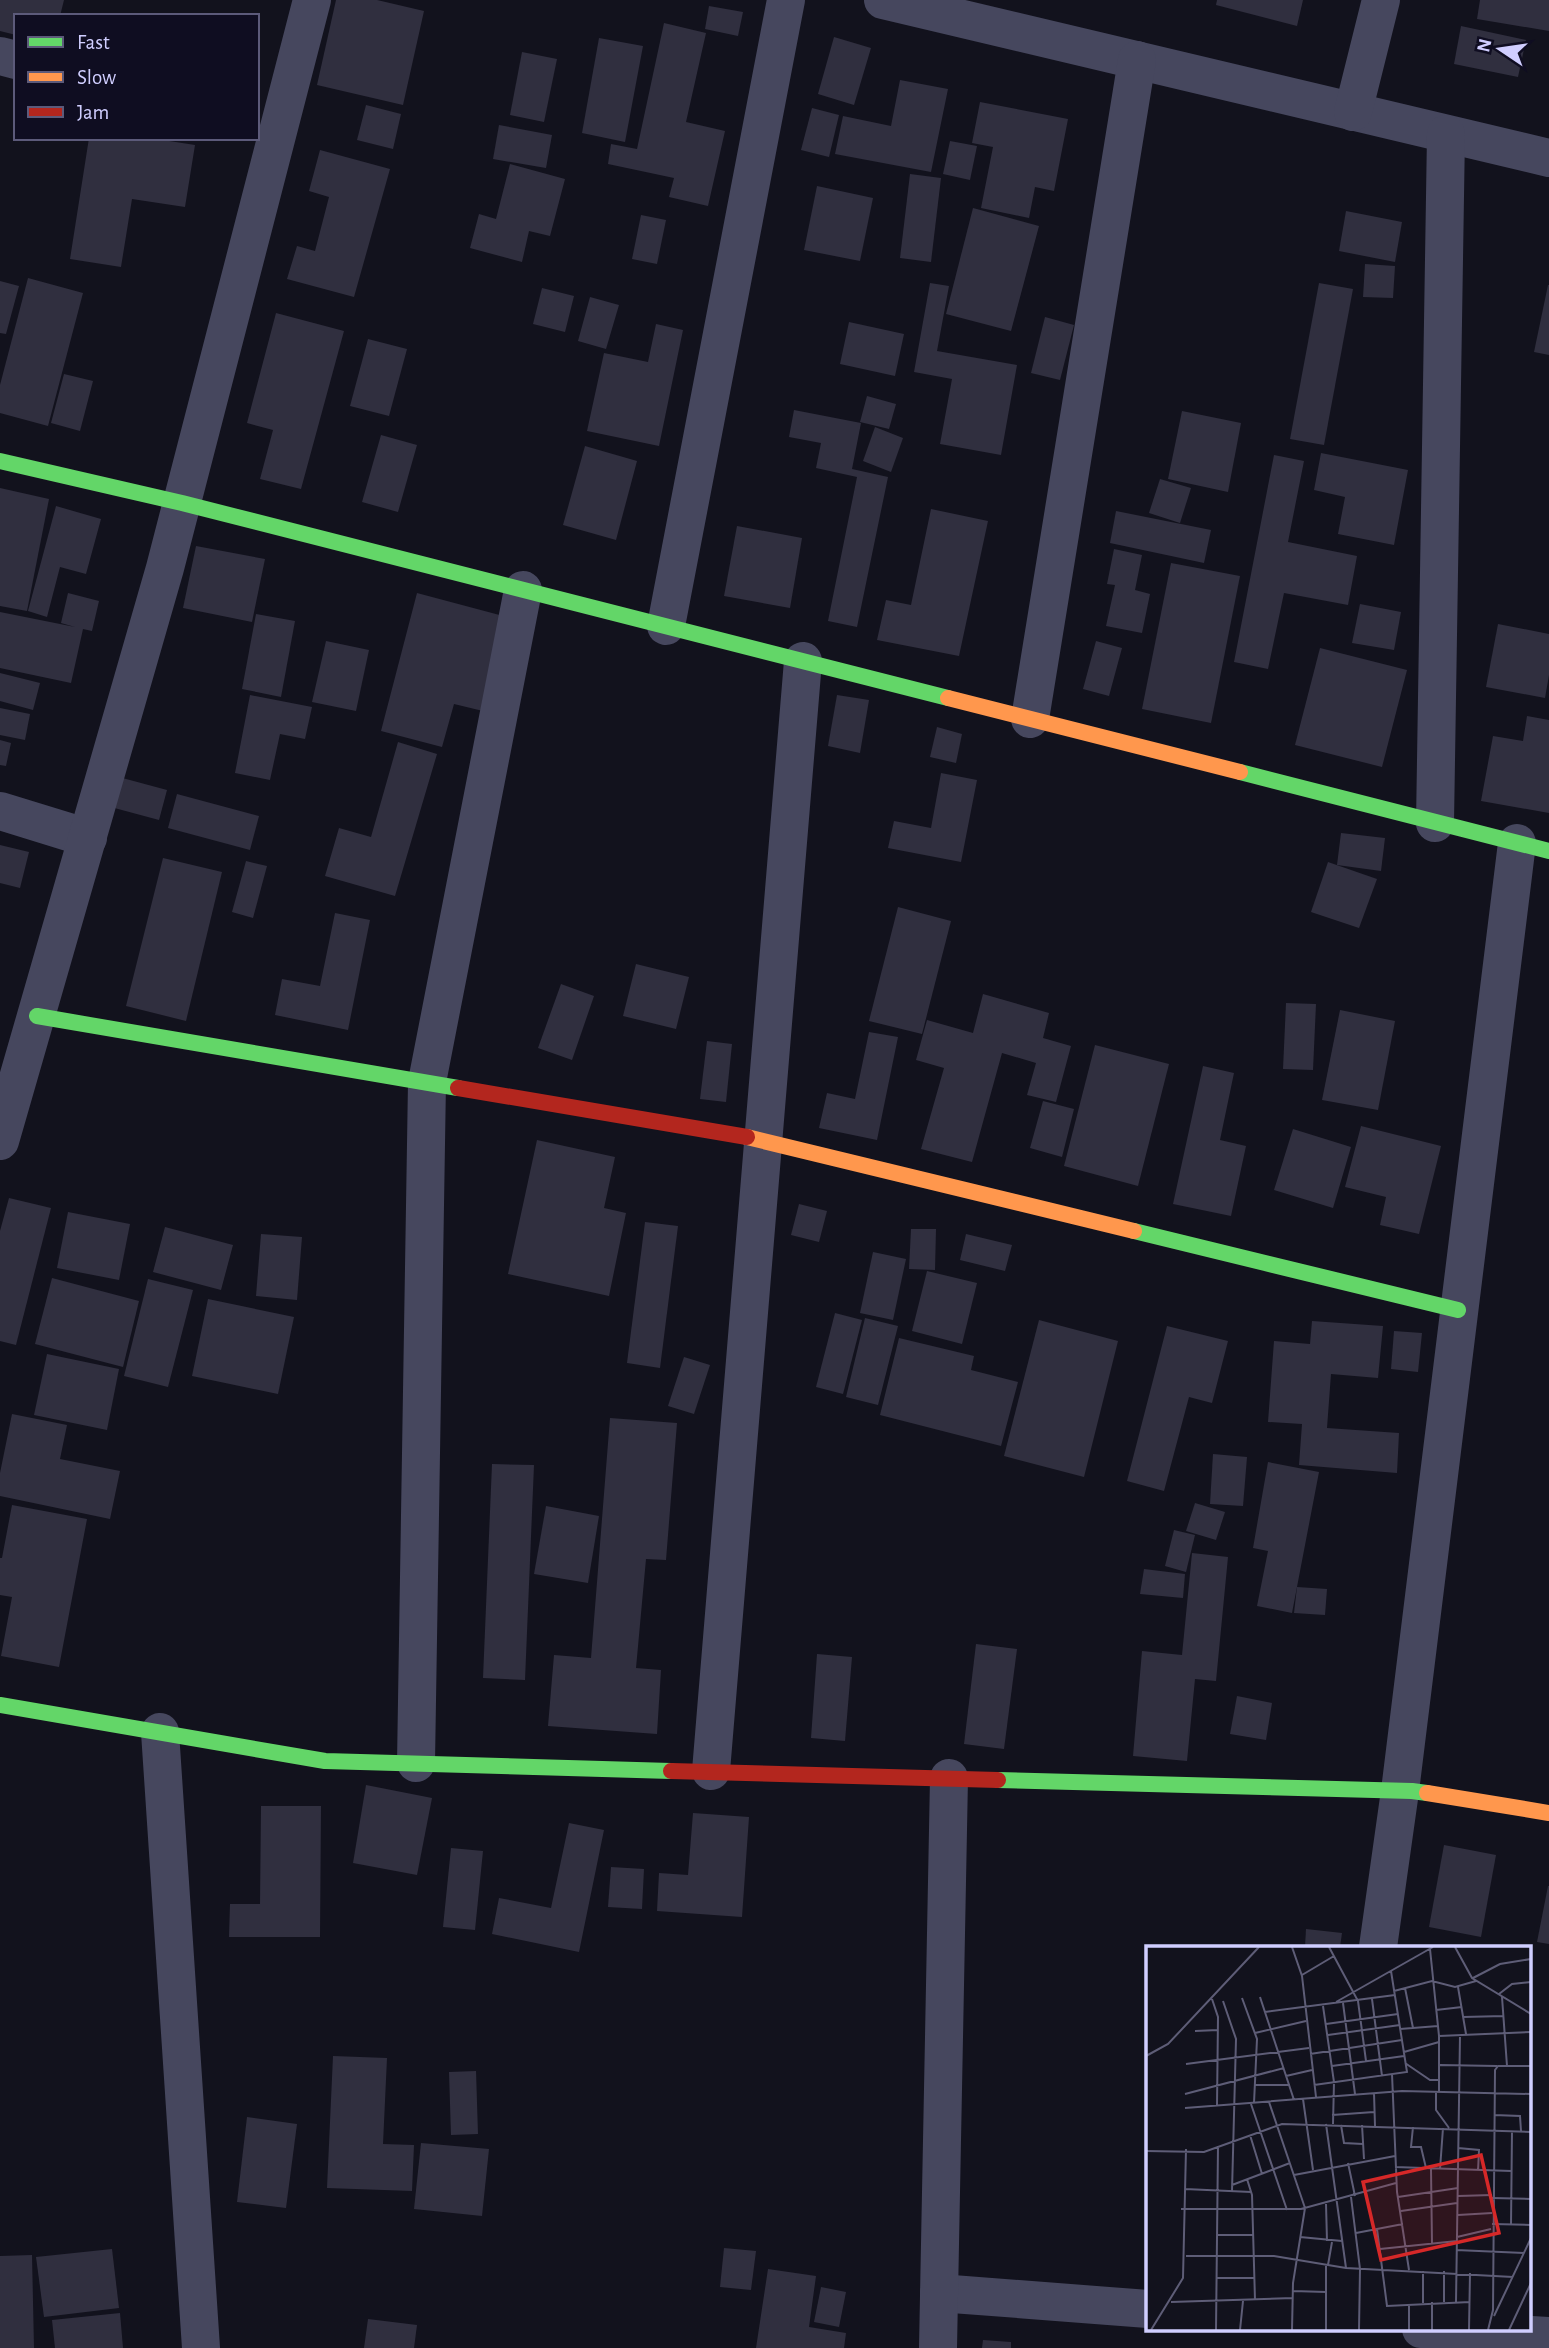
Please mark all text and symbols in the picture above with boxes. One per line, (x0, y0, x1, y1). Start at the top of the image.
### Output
legend (14, 14, 259, 140)
north arrow (1465, 14, 1535, 84)
text: Fast (77, 32, 110, 53)
text: N (1474, 37, 1496, 54)
text: Slow (77, 67, 116, 88)
text: Jam (77, 102, 109, 123)
inset map (1146, 1946, 1532, 2330)

